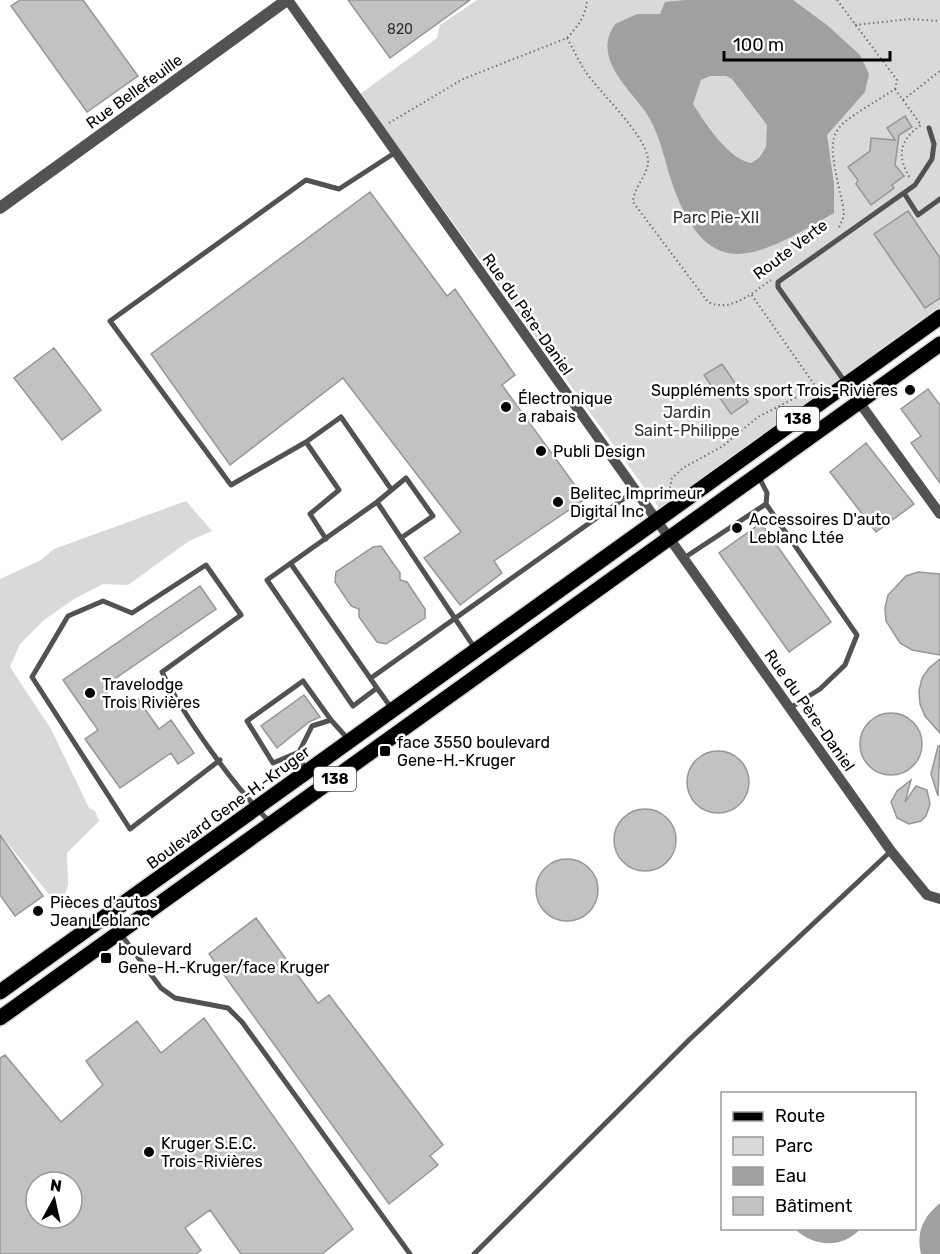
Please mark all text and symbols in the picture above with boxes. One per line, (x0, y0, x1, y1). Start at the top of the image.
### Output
house number: 820 (387, 21, 413, 38)
scale bar (724, 24, 890, 62)
text: 100 m (733, 34, 784, 56)
street label: Rue Bellefeuille (82, 50, 186, 133)
park label: Parc Pie-XII (673, 208, 759, 227)
street label: Route Verte (750, 215, 831, 283)
street label: Rue du Père-Daniel (479, 250, 577, 379)
place label: Suppléments sport Trois-Rivières (651, 381, 898, 400)
marker: Suppléments sport Trois-Rivières (903, 383, 917, 397)
place label: Électronique a rabais (518, 389, 612, 426)
marker: Électronique a rabais (499, 400, 513, 414)
park label: Jardin Saint-Philippe (634, 403, 740, 440)
road number: 138 (777, 407, 819, 431)
place label: Publi Design (553, 442, 645, 461)
marker: Publi Design (534, 444, 548, 458)
place label: Belitec Imprimeur Digital Inc (570, 484, 702, 521)
marker: Belitec Imprimeur Digital Inc (551, 495, 565, 509)
place label: Accessoires D'auto Leblanc Ltée (749, 510, 891, 547)
marker: Accessoires D'auto Leblanc Ltée (730, 521, 744, 535)
street label: Rue du Père-Daniel (761, 646, 859, 775)
place label: Travelodge Trois Rivières (102, 675, 200, 712)
marker: Travelodge Trois Rivières (83, 686, 97, 700)
place label: face 3550 boulevard Gene-H.-Kruger (397, 733, 550, 770)
street label: Boulevard Gene-H.-Kruger (143, 742, 314, 873)
marker: face 3550 boulevard Gene-H.-Kruger (378, 744, 392, 758)
road number: 138 (314, 767, 356, 791)
place label: Pièces d'autos Jean Leblanc (50, 893, 158, 930)
marker: Pièces d'autos Jean Leblanc (31, 904, 45, 918)
place label: boulevard Gene-H.-Kruger/face Kruger (118, 940, 329, 977)
marker: boulevard Gene-H.-Kruger/face Kruger (99, 951, 113, 965)
legend (721, 1092, 916, 1230)
text: Route (775, 1105, 825, 1127)
place label: Kruger S.E.C. Trois-Rivières (161, 1134, 263, 1171)
text: Parc (775, 1135, 813, 1157)
marker: Kruger S.E.C. Trois-Rivières (142, 1145, 156, 1159)
text: Eau (775, 1165, 807, 1187)
north arrow (24, 1170, 84, 1230)
text: N (49, 1175, 63, 1196)
text: Bâtiment (775, 1195, 852, 1217)

